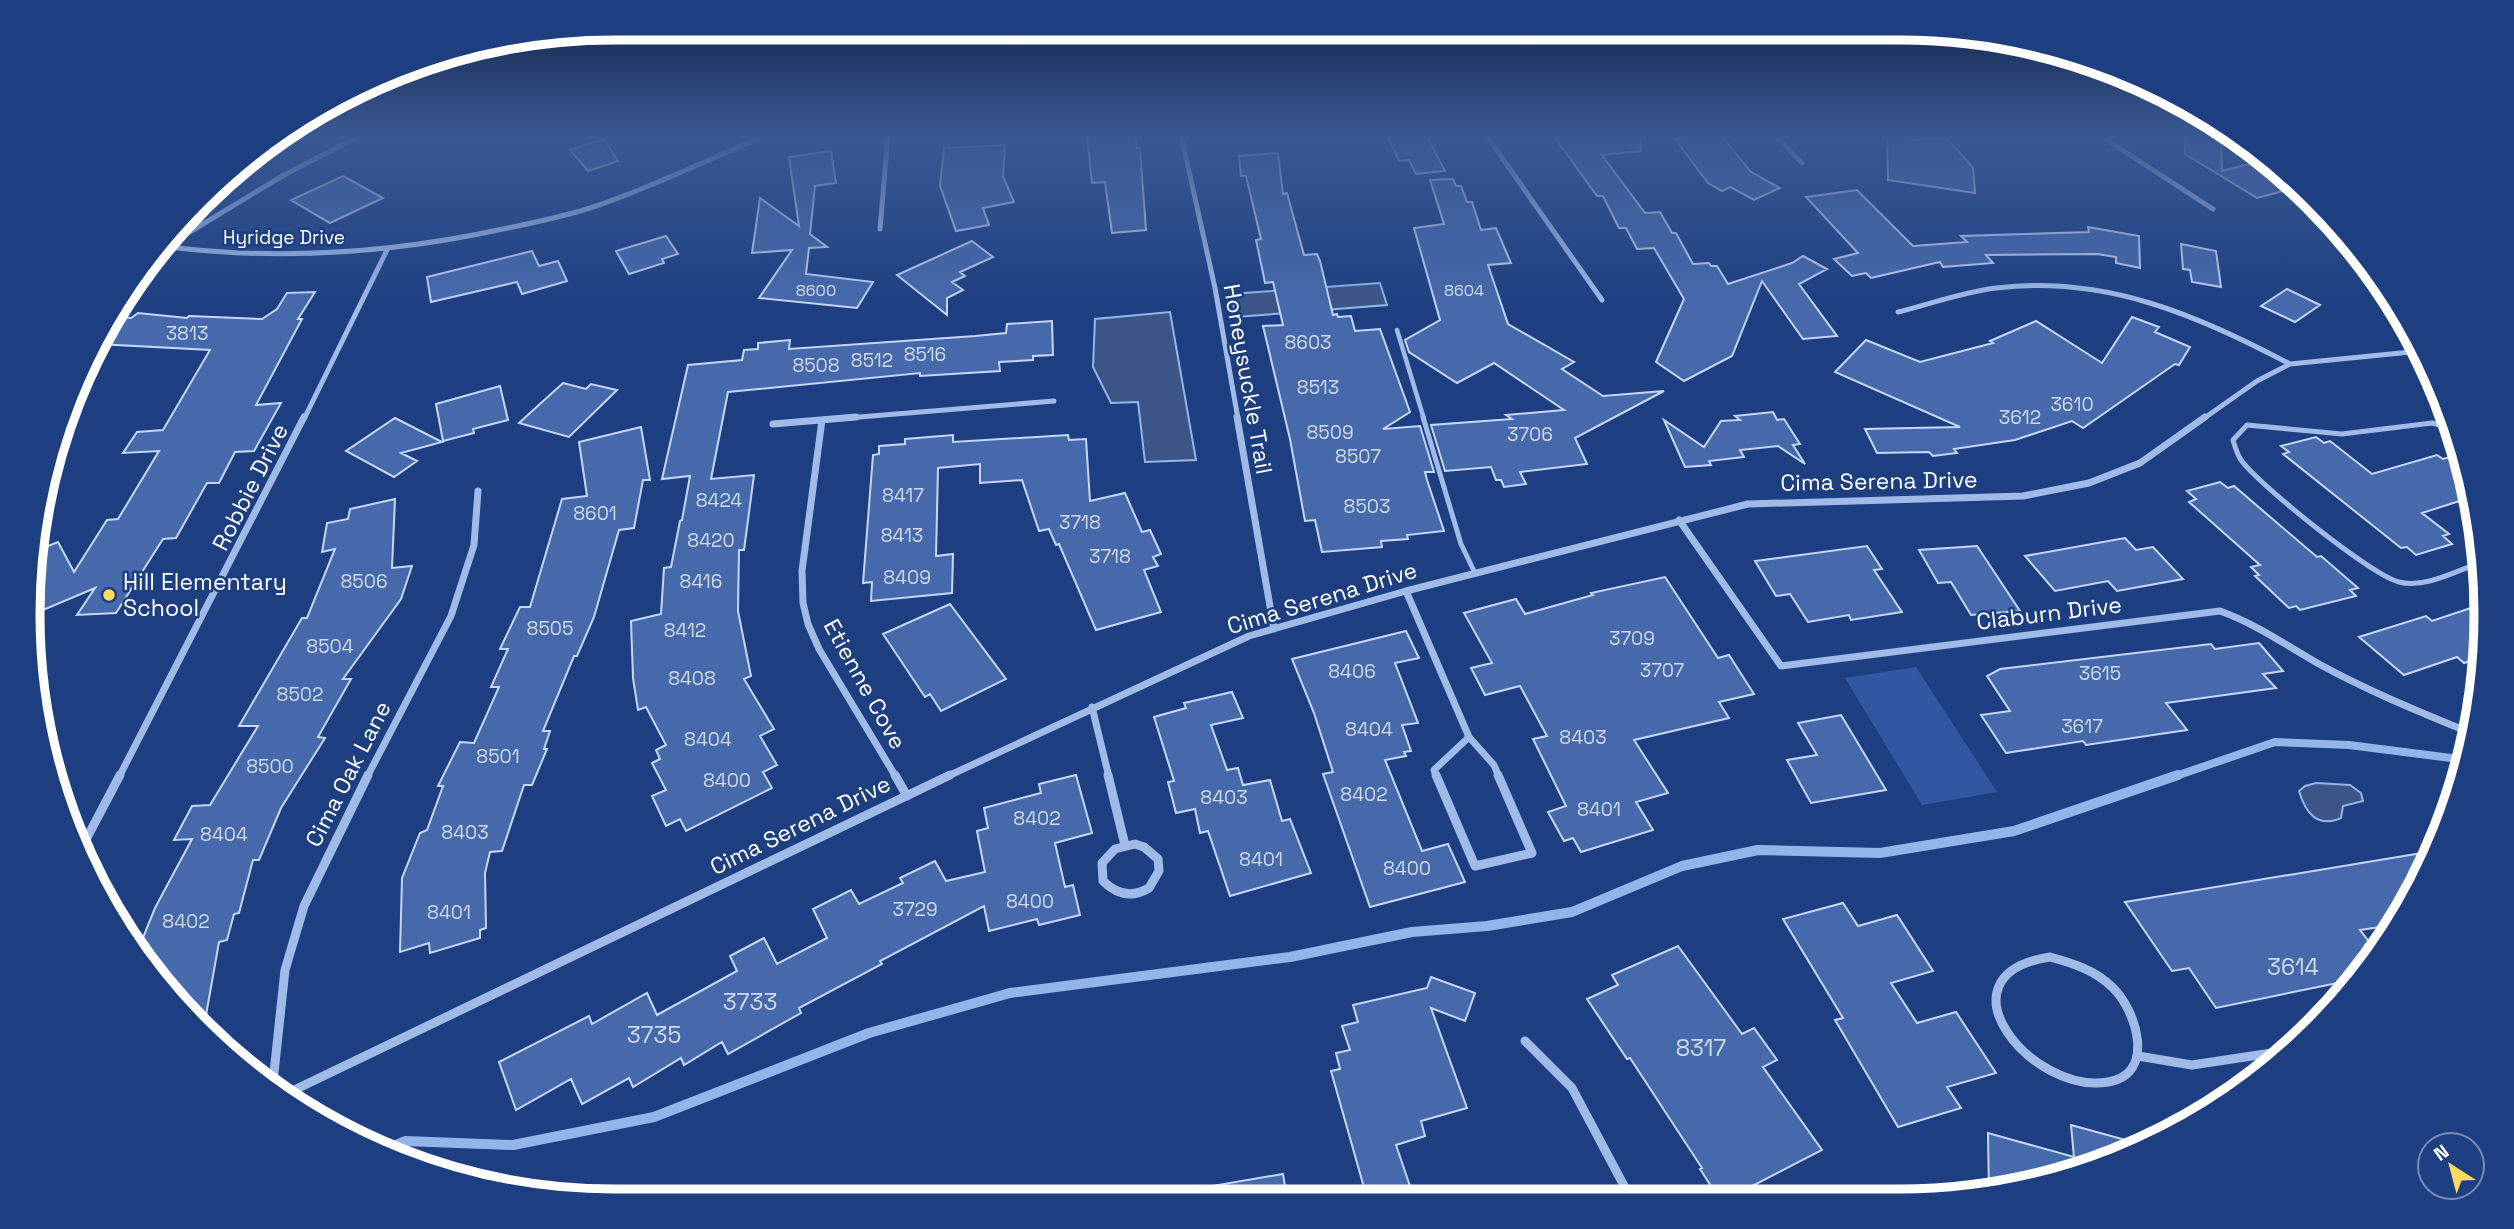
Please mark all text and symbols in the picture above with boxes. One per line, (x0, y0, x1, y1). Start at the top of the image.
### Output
street label: Hyridge Drive (223, 225, 345, 250)
house number: 8600 (796, 280, 836, 301)
house number: 8604 (1444, 280, 1484, 301)
street label: Honeysuckle Trail (1217, 282, 1279, 476)
house number: 3813 (166, 321, 208, 346)
house number: 8603 (1284, 330, 1332, 355)
house number: 8516 (904, 342, 946, 367)
house number: 8512 (851, 348, 893, 373)
house number: 8508 (792, 353, 840, 378)
house number: 8513 (1297, 375, 1339, 400)
house number: 3610 (2050, 392, 2094, 417)
house number: 3612 (1999, 405, 2041, 430)
street label: Robbie Drive (205, 418, 295, 556)
house number: 8509 (1306, 420, 1354, 445)
house number: 3706 (1507, 422, 1553, 447)
house number: 8507 (1335, 444, 1381, 469)
street label: Cima Serena Drive (1780, 464, 1978, 498)
house number: 8417 (882, 483, 924, 508)
house number: 8424 (696, 488, 742, 513)
house number: 8503 (1344, 494, 1390, 519)
house number: 8601 (573, 501, 617, 526)
house number: 3718 (1059, 510, 1101, 535)
house number: 8413 (881, 523, 923, 548)
house number: 8420 (687, 528, 735, 553)
house number: 3718 (1089, 544, 1131, 569)
street label: Cima Serena Drive (1223, 555, 1421, 641)
house number: 8409 (883, 565, 931, 590)
place label: Hill Elementary School (123, 567, 287, 623)
house number: 8506 (340, 569, 388, 594)
house number: 8416 (680, 569, 722, 594)
marker: Hill Elementary School (101, 587, 117, 603)
street label: Claburn Drive (1975, 589, 2123, 637)
street label: Etienne Cove (817, 614, 913, 754)
house number: 8505 (527, 616, 573, 641)
house number: 8412 (664, 618, 706, 643)
house number: 3709 (1609, 626, 1655, 651)
house number: 8504 (306, 634, 354, 659)
house number: 3707 (1640, 658, 1685, 683)
house number: 8406 (1328, 659, 1376, 684)
house number: 3615 (2079, 661, 2121, 686)
house number: 8408 (668, 666, 716, 691)
house number: 8502 (277, 682, 323, 707)
street label: Cima Oak Lane (298, 696, 398, 852)
house number: 3617 (2061, 714, 2103, 739)
house number: 8404 (1345, 717, 1393, 742)
house number: 8403 (1559, 725, 1607, 750)
house number: 8404 (684, 727, 732, 752)
house number: 8501 (476, 744, 520, 769)
house number: 8500 (246, 754, 294, 779)
house number: 8400 (703, 768, 751, 793)
street label: Cima Serena Drive (705, 768, 895, 882)
house number: 8402 (1340, 782, 1388, 807)
house number: 8403 (1200, 785, 1248, 810)
house number: 8401 (1577, 797, 1621, 822)
house number: 8402 (1013, 806, 1061, 831)
house number: 8403 (441, 820, 489, 845)
house number: 8404 (200, 822, 248, 847)
house number: 8401 (1239, 847, 1283, 872)
house number: 8400 (1383, 856, 1431, 881)
house number: 8400 (1006, 889, 1054, 914)
house number: 3729 (892, 897, 938, 922)
house number: 8401 (427, 900, 471, 925)
house number: 8402 (162, 909, 210, 934)
house number: 3614 (2267, 952, 2319, 982)
house number: 3733 (723, 987, 777, 1017)
house number: 3735 (627, 1020, 681, 1050)
house number: 8317 (1676, 1033, 1726, 1063)
north arrow (2416, 1131, 2486, 1201)
text: N (2429, 1139, 2454, 1167)

